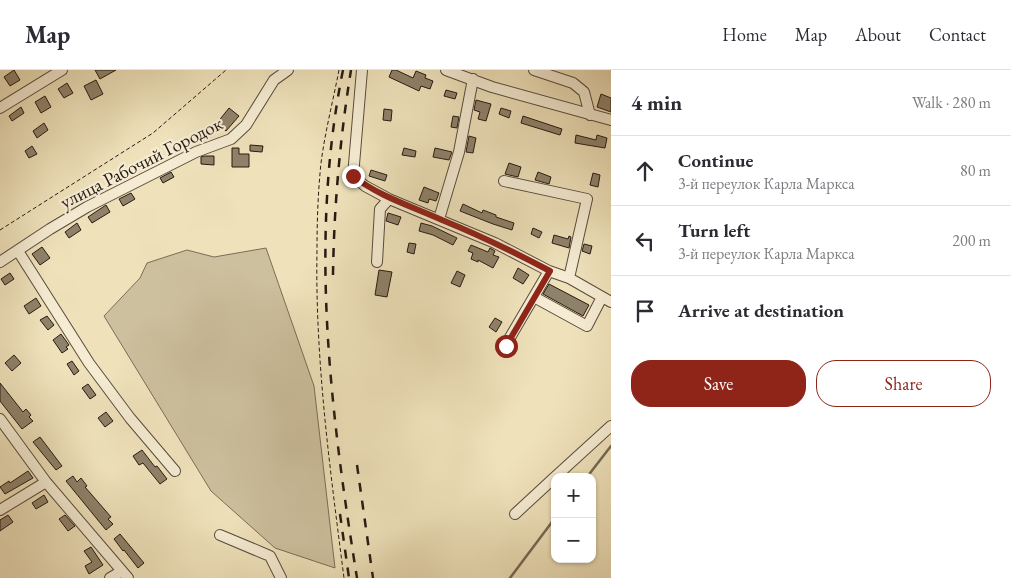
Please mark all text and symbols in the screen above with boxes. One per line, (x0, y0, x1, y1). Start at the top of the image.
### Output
text: Map (25, 19, 70, 50)
text: Home (722, 23, 767, 46)
text: Map (795, 23, 827, 46)
text: About (855, 23, 901, 46)
text: Contact (929, 23, 986, 46)
text: 4 min (631, 89, 682, 116)
text: Walk · 280 m (912, 92, 991, 113)
street label: улица Рабочий Городок (56, 111, 227, 214)
text: Continue (678, 148, 753, 173)
icon: ahead (631, 157, 659, 185)
text: 80 m (960, 160, 991, 181)
route end (342, 165, 365, 188)
text: 3-й переулок Карла Маркса (678, 173, 855, 194)
text: Turn left (678, 218, 750, 243)
icon: left (631, 227, 659, 255)
text: 200 m (952, 230, 991, 251)
text: 3-й переулок Карла Маркса (678, 243, 855, 264)
icon: arrive (631, 297, 659, 325)
text: Arrive at destination (678, 298, 844, 323)
route start (495, 335, 518, 358)
button: Save (631, 360, 806, 407)
button: Share (816, 360, 991, 407)
map controls (551, 473, 596, 563)
button: + (551, 473, 596, 518)
button: − (551, 518, 596, 563)

